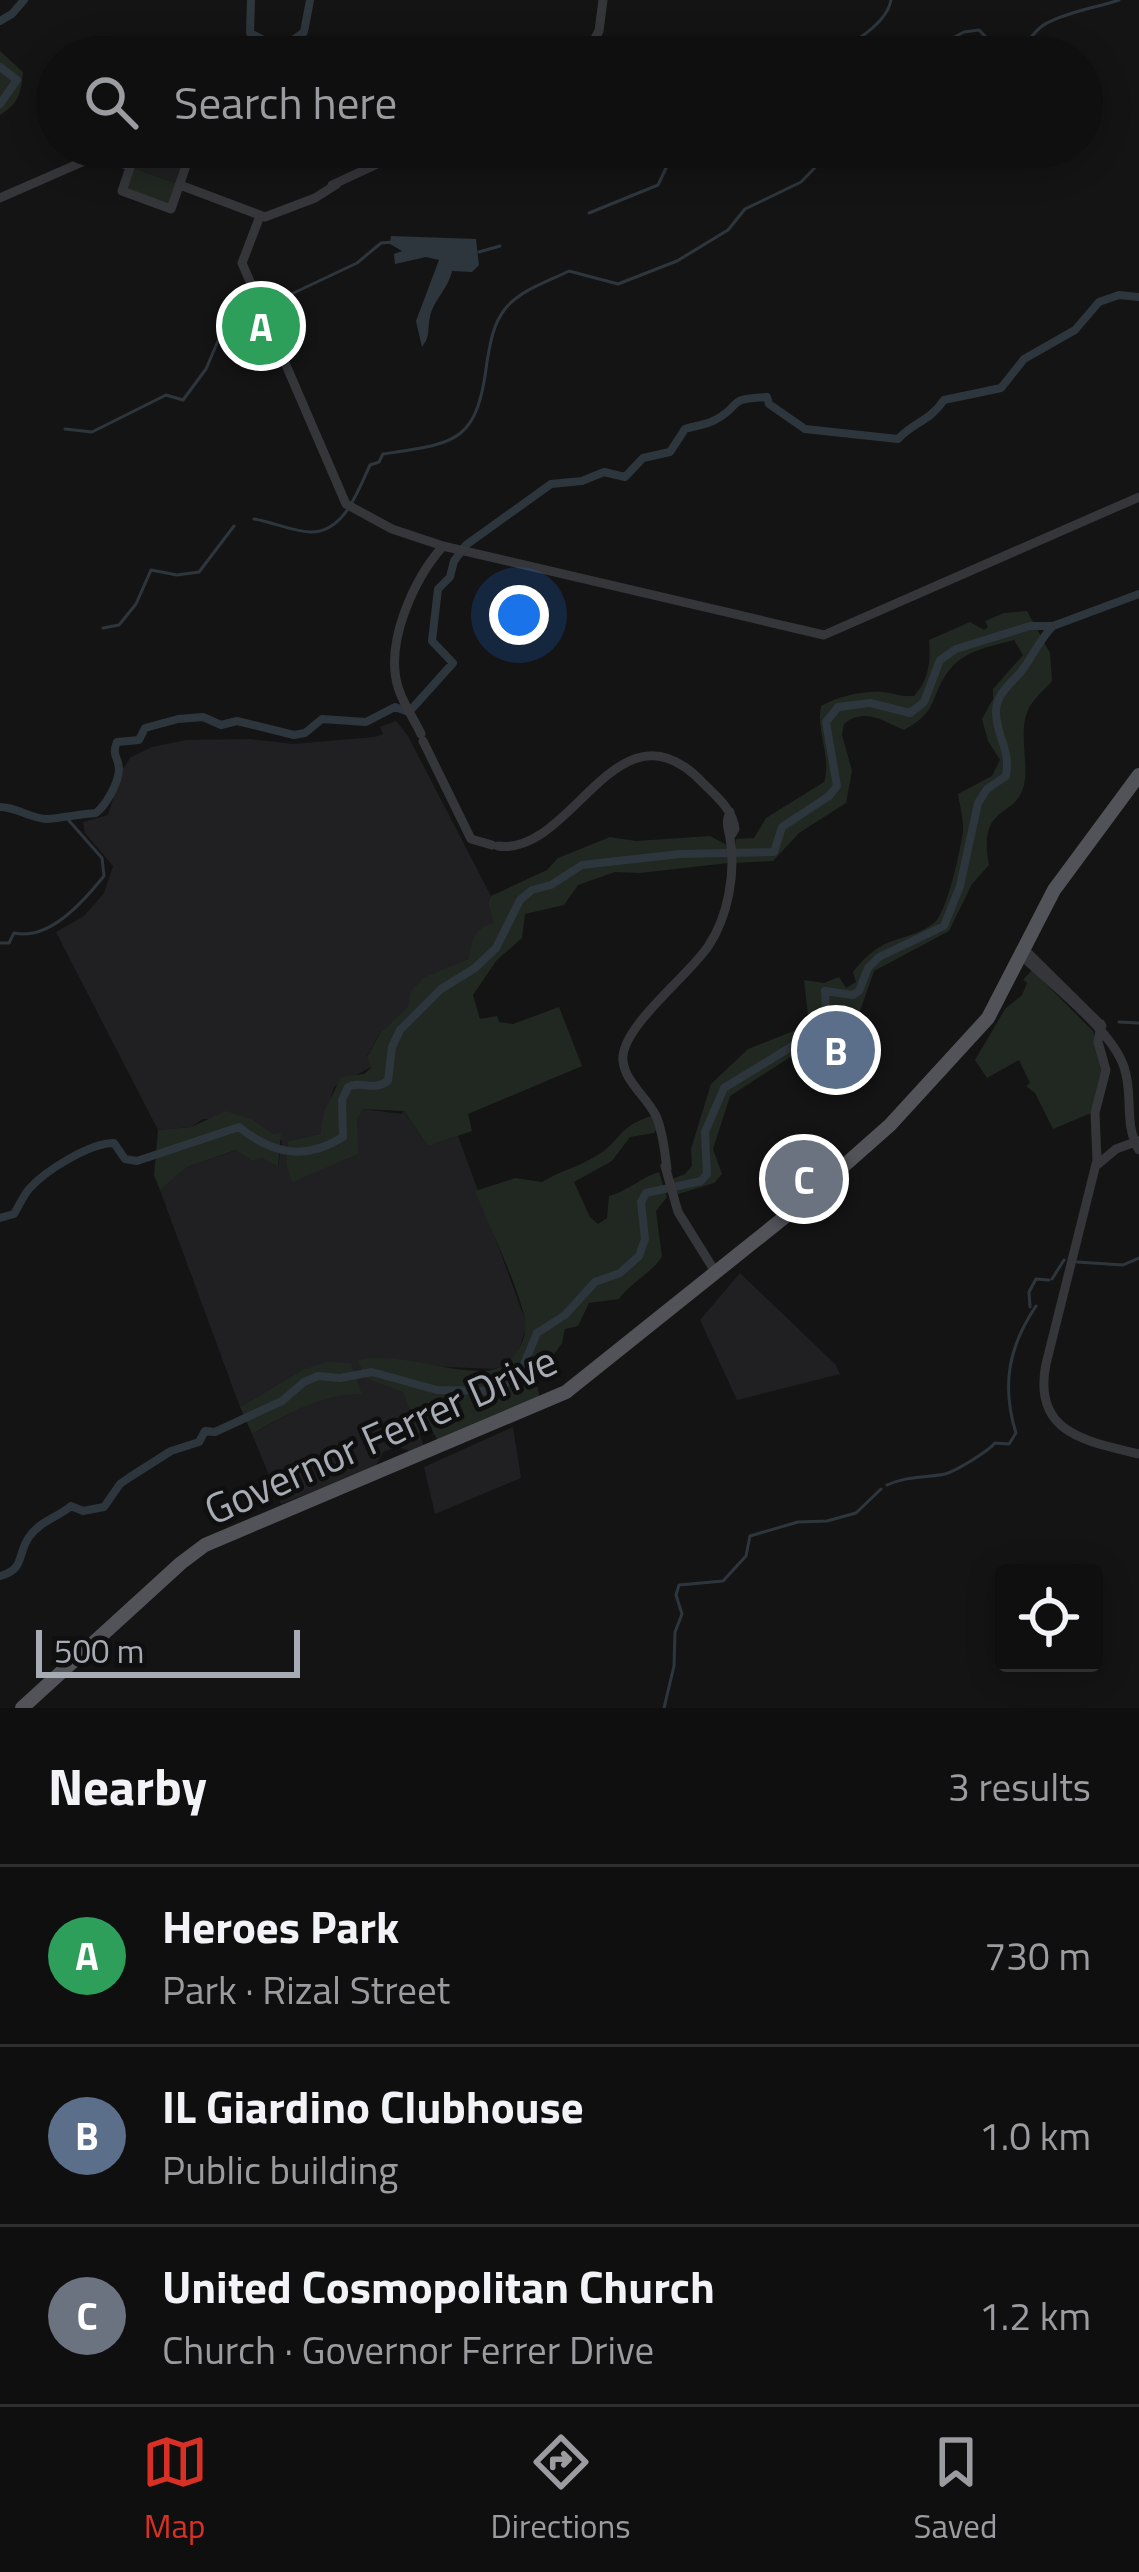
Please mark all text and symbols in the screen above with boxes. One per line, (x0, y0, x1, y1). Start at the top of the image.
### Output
search box (36, 36, 1103, 168)
text: Search here (174, 68, 397, 136)
icon: search (78, 69, 144, 135)
pin: A (222, 281, 300, 371)
your location (489, 585, 549, 645)
pin: B (797, 1005, 875, 1095)
pin: C (765, 1134, 843, 1224)
street label: Governor Ferrer Drive (194, 1328, 566, 1540)
map controls (995, 1564, 1103, 1672)
button: locate (995, 1564, 1103, 1672)
scale bar (36, 1624, 300, 1677)
text: 500 m (54, 1626, 144, 1676)
text: Nearby (48, 1747, 207, 1825)
text: 3 results (948, 1757, 1091, 1816)
text: Heroes Park (162, 1892, 399, 1960)
text: A (75, 1926, 99, 1985)
text: 730 m (984, 1926, 1091, 1985)
text: Park · Rizal Street (162, 1960, 450, 2019)
text: IL Giardino Clubhouse (162, 2072, 584, 2140)
text: B (75, 2106, 99, 2165)
text: 1.0 km (979, 2106, 1091, 2165)
text: Public building (162, 2140, 398, 2199)
text: United Cosmopolitan Church (162, 2252, 715, 2320)
text: C (76, 2286, 98, 2345)
text: 1.2 km (979, 2286, 1091, 2345)
text: Church · Governor Ferrer Drive (162, 2320, 654, 2379)
tab: Map (142, 2429, 208, 2551)
tab: Directions (491, 2429, 631, 2551)
tab: Saved (914, 2429, 997, 2551)

